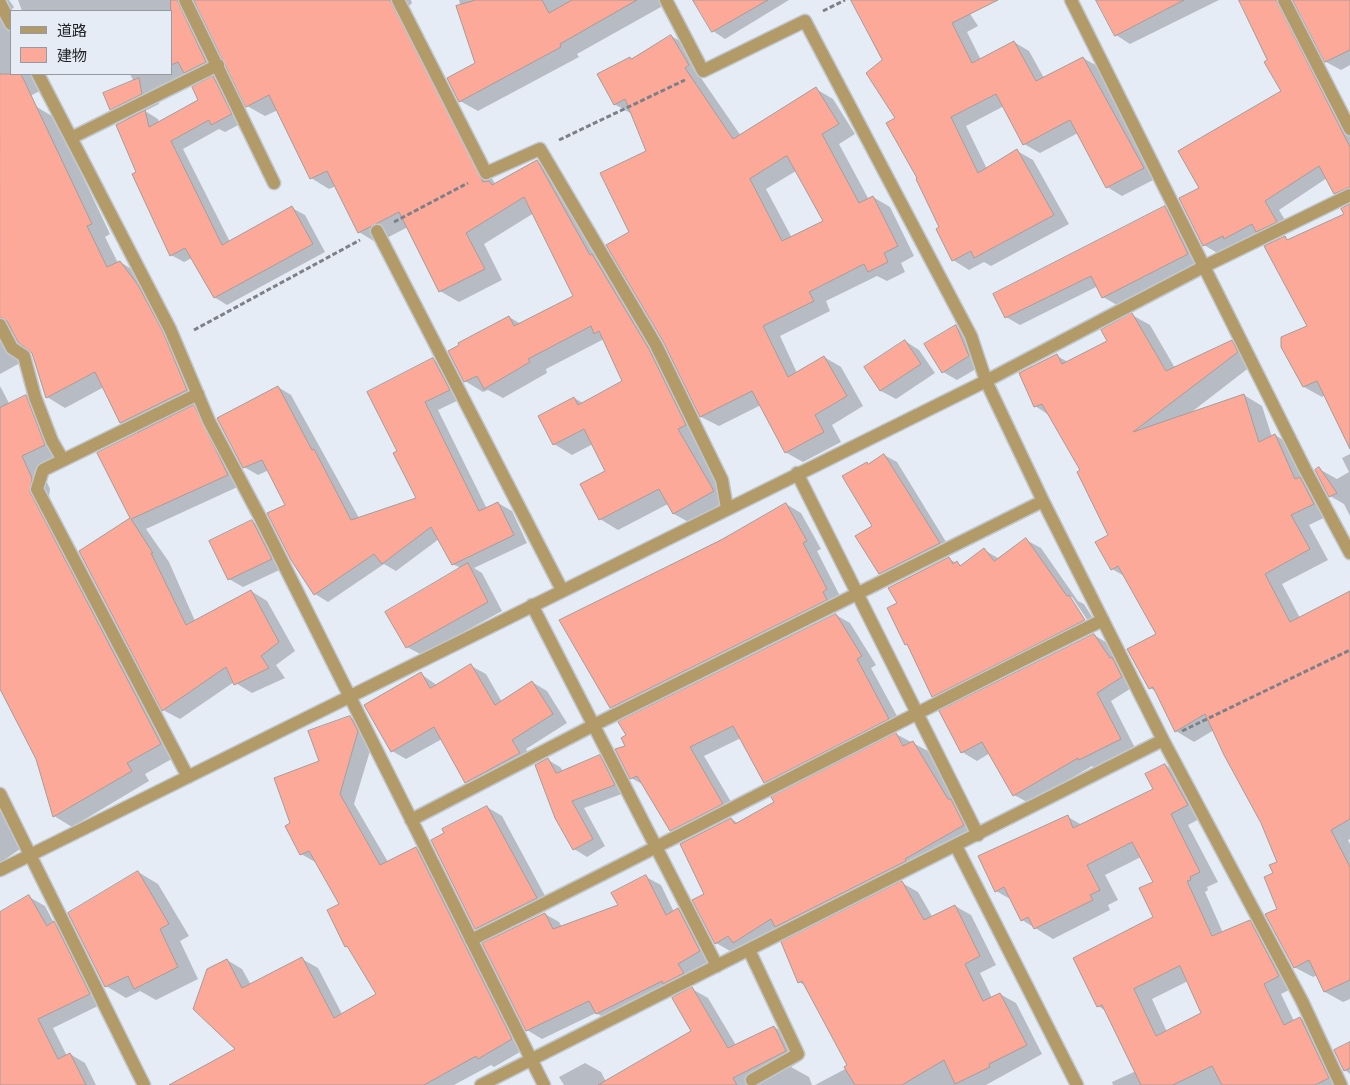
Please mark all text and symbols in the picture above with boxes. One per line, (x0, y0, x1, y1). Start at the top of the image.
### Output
legend (10, 10, 172, 75)
text: 道路 (57, 18, 87, 41)
text: 建物 (57, 43, 87, 66)

